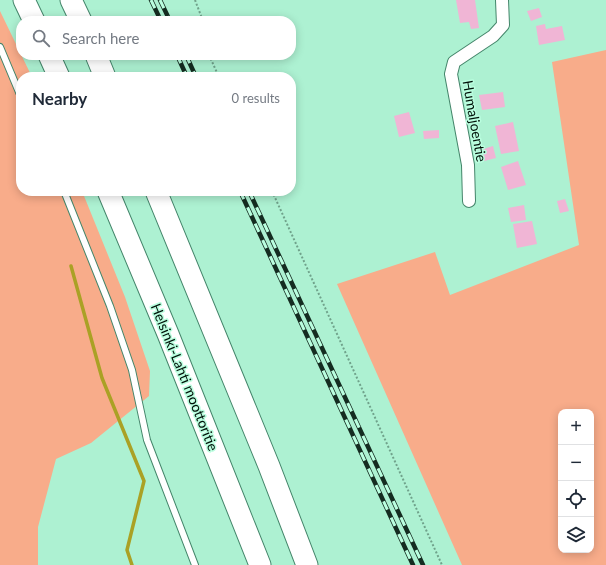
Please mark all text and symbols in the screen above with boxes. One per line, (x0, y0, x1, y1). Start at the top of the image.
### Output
search box (16, 16, 296, 60)
icon: search (30, 27, 52, 49)
text: Search here (62, 29, 139, 47)
street label: Humaljoentie (459, 79, 491, 163)
text: Nearby (32, 88, 87, 109)
text: 0 results (232, 90, 280, 106)
street label: Helsinki-Lahti moottoritie (148, 301, 222, 453)
map controls (558, 409, 594, 553)
button: + (558, 409, 594, 445)
button: − (558, 445, 594, 481)
button: locate (558, 481, 594, 517)
button: layers (558, 517, 594, 553)

